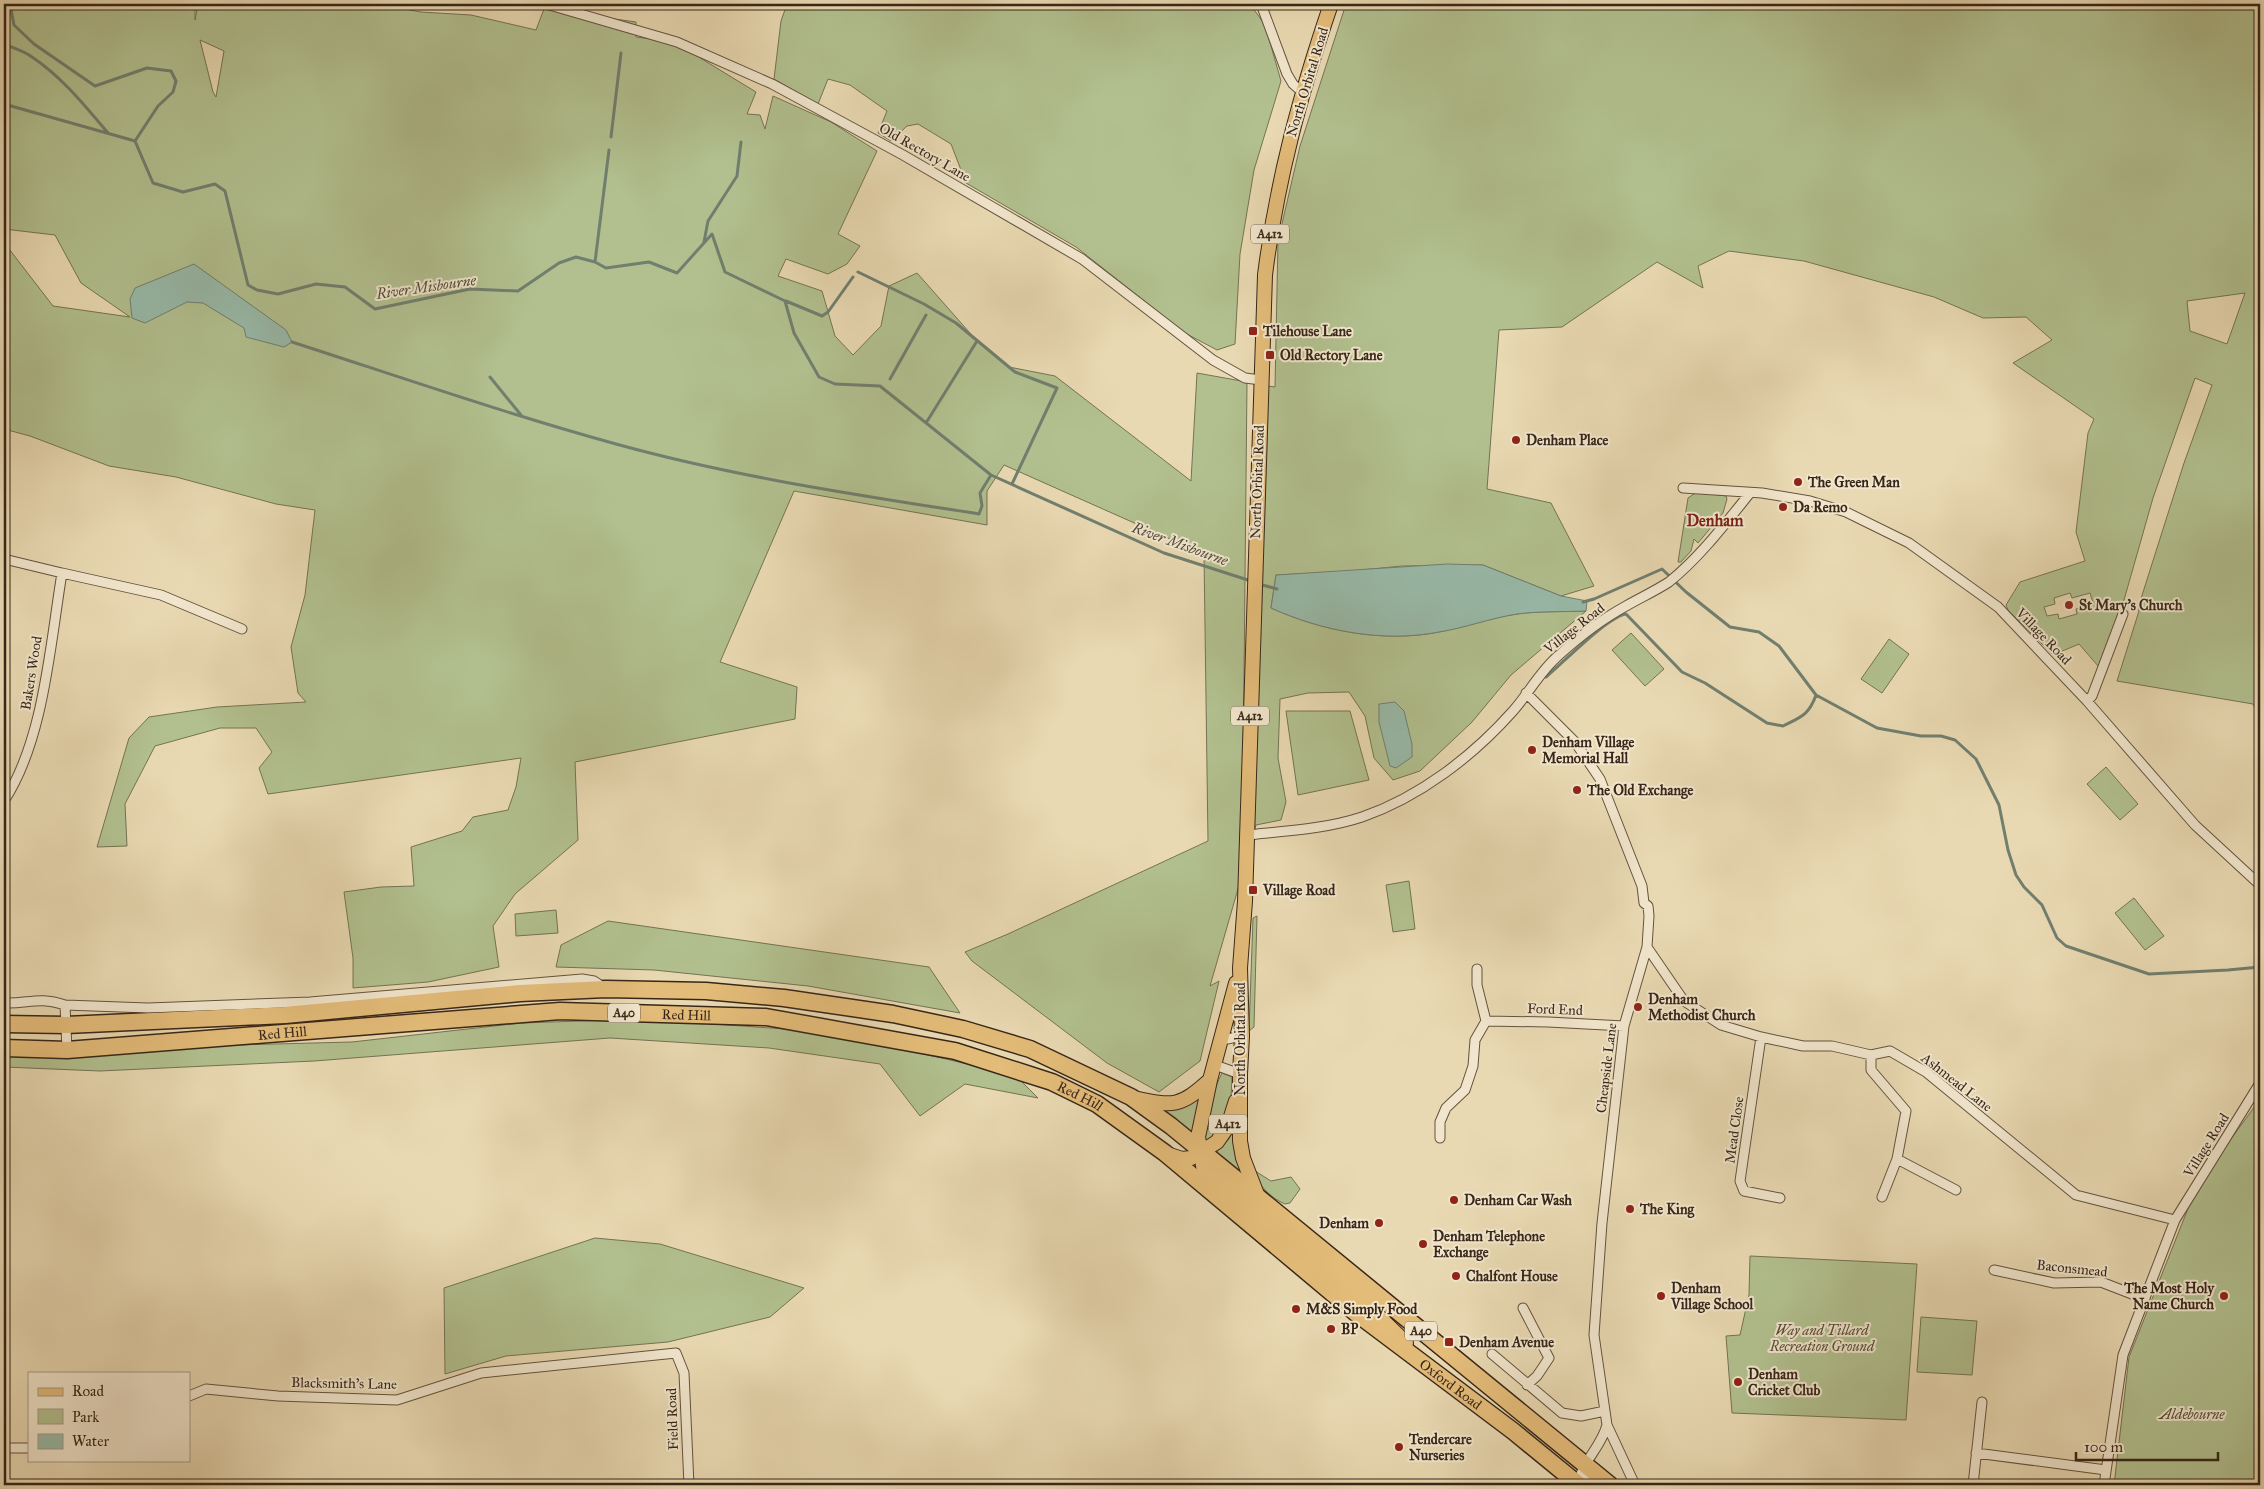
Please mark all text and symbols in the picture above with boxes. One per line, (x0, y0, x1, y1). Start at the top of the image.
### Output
street label: North Orbital Road (1283, 25, 1332, 139)
street label: Old Rectory Lane (876, 119, 974, 186)
road number: A412 (1251, 224, 1289, 243)
water label: River Misbourne (374, 271, 477, 303)
place label: Tilehouse Lane (1262, 323, 1352, 340)
marker: Tilehouse Lane (1247, 325, 1259, 337)
place label: Old Rectory Lane (1280, 347, 1383, 365)
marker: Old Rectory Lane (1264, 349, 1276, 361)
street label: North Orbital Road (1247, 425, 1268, 539)
place label: Denham Place (1526, 432, 1609, 449)
marker: Denham Place (1510, 434, 1522, 446)
place label: The Green Man (1807, 474, 1900, 491)
marker: The Green Man (1792, 476, 1804, 488)
place label: Da Remo (1793, 499, 1847, 516)
marker: Da Remo (1777, 501, 1789, 513)
district label: Denham (1686, 511, 1744, 530)
water label: River Misbourne (1129, 518, 1231, 570)
place label: St Mary's Church (2079, 597, 2183, 615)
street label: Village Road (1540, 599, 1608, 658)
marker: St Mary's Church (2063, 599, 2075, 611)
street label: Village Road (2012, 604, 2075, 668)
street label: Bakers Wood (17, 635, 46, 711)
road number: A412 (1231, 706, 1269, 726)
place label: Denham Village Memorial Hall (1542, 734, 1635, 767)
marker: Denham Village Memorial Hall (1526, 744, 1538, 756)
place label: The Old Exchange (1586, 782, 1693, 800)
marker: The Old Exchange (1571, 784, 1583, 796)
place label: Village Road (1262, 882, 1336, 900)
marker: Village Road (1247, 884, 1259, 896)
street label: North Orbital Road (1232, 982, 1249, 1096)
place label: Denham Methodist Church (1648, 991, 1756, 1024)
street label: Ford End (1527, 1000, 1583, 1019)
marker: Denham Methodist Church (1632, 1001, 1644, 1013)
road number: A40 (608, 1004, 640, 1022)
street label: Red Hill (662, 1006, 711, 1024)
street label: Cheapside Lane (1593, 1022, 1620, 1114)
street label: Red Hill (257, 1023, 308, 1044)
street label: Ashmead Lane (1917, 1049, 1996, 1116)
street label: Red Hill (1054, 1078, 1107, 1115)
street label: Mead Close (1721, 1095, 1748, 1165)
street label: Village Road (2180, 1110, 2233, 1181)
road number: A412 (1209, 1114, 1247, 1134)
place label: Denham Car Wash (1464, 1192, 1572, 1209)
marker: Denham Car Wash (1448, 1194, 1460, 1206)
place label: The King (1639, 1201, 1695, 1219)
marker: The King (1624, 1203, 1636, 1215)
place label: Denham (1319, 1215, 1369, 1232)
marker: Denham (1373, 1217, 1385, 1229)
place label: Denham Telephone Exchange (1433, 1228, 1545, 1262)
marker: Denham Telephone Exchange (1417, 1238, 1429, 1250)
street label: Baconsmead (2036, 1256, 2108, 1281)
place label: Chalfont House (1466, 1268, 1558, 1285)
marker: Chalfont House (1450, 1270, 1462, 1282)
place label: Denham Village School (1670, 1280, 1754, 1314)
place label: The Most Holy Name Church (2123, 1280, 2215, 1313)
marker: Denham Village School (1655, 1290, 1667, 1302)
marker: The Most Holy Name Church (2218, 1290, 2230, 1302)
place label: M&S Simply Food (1306, 1301, 1418, 1319)
marker: M&S Simply Food (1290, 1303, 1302, 1315)
place label: BP (1341, 1321, 1358, 1338)
road number: A40 (1405, 1322, 1437, 1340)
park label: Way and Tillard Recreation Ground (1769, 1322, 1876, 1355)
marker: BP (1325, 1323, 1337, 1335)
place label: Denham Avenue (1459, 1334, 1554, 1351)
marker: Denham Avenue (1443, 1336, 1455, 1348)
street label: Oxford Road (1416, 1356, 1485, 1413)
place label: Denham Cricket Club (1748, 1366, 1820, 1399)
legend (28, 1372, 190, 1462)
street label: Blacksmith's Lane (291, 1374, 397, 1393)
marker: Denham Cricket Club (1732, 1376, 1744, 1388)
text: Road (72, 1382, 104, 1400)
street label: Field Road (663, 1388, 682, 1450)
park label: Aldebourne (2157, 1406, 2225, 1423)
text: Park (72, 1408, 99, 1426)
scale bar (2076, 1429, 2219, 1461)
place label: Tendercare Nurseries (1408, 1431, 1472, 1464)
text: Water (72, 1432, 109, 1450)
text: 100 m (2084, 1438, 2124, 1456)
marker: Tendercare Nurseries (1393, 1441, 1405, 1453)

